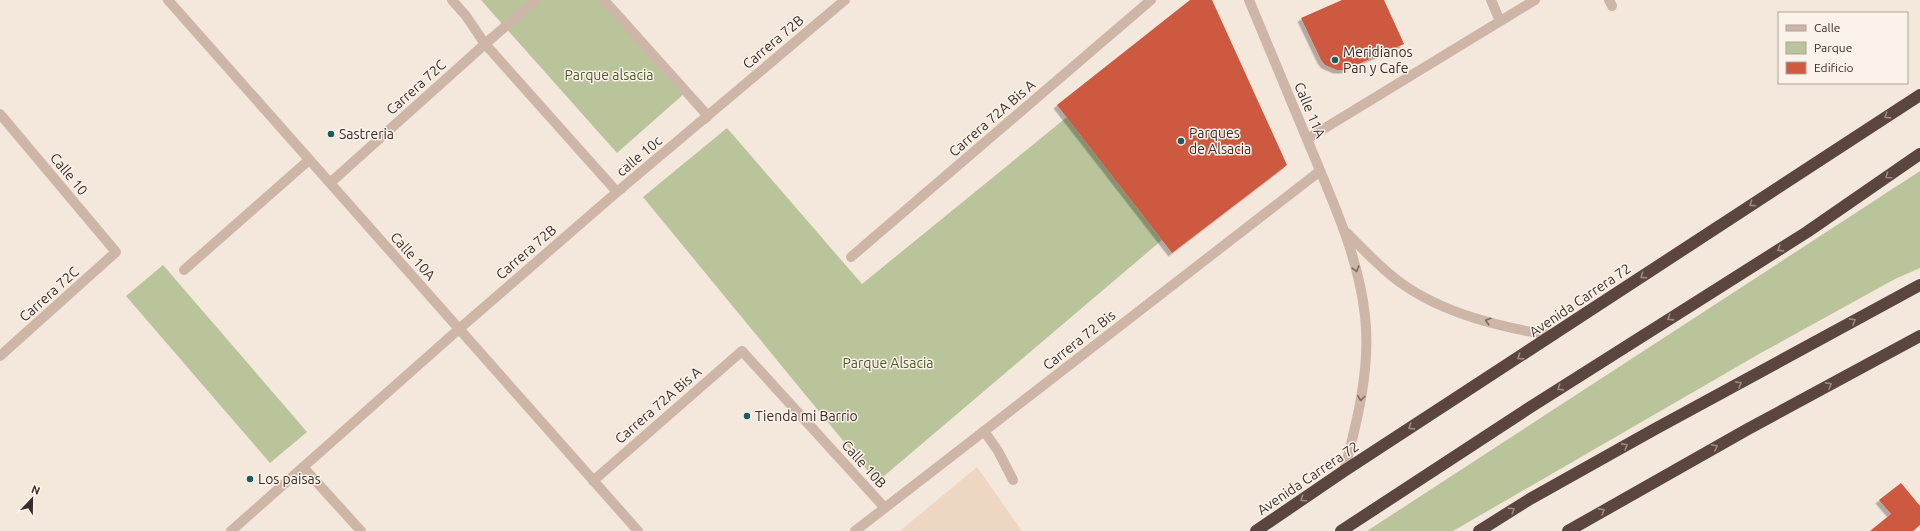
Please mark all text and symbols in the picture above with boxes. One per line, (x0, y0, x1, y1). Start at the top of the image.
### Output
street label: Carrera 72B (739, 12, 807, 72)
legend (1778, 12, 1908, 84)
text: Calle (1814, 21, 1840, 34)
text: Parque (1814, 41, 1852, 54)
place label: Meridianos Pan y Cafe (1343, 44, 1413, 76)
marker: Meridianos Pan y Cafe (1330, 55, 1340, 65)
street label: Carrera 72C (383, 56, 449, 118)
text: Edificio (1814, 61, 1854, 74)
park label: Parque alsacia (564, 67, 654, 83)
street label: Carrera 72A Bis A (946, 76, 1038, 160)
street label: Calle 11A (1291, 80, 1329, 140)
one-way arrow (1884, 111, 1891, 119)
place label: Parques de Alsacia (1189, 125, 1251, 157)
place label: Sastreria (339, 126, 394, 142)
marker: Sastreria (326, 129, 336, 139)
street label: calle 10c (613, 132, 665, 180)
marker: Parques de Alsacia (1176, 136, 1186, 146)
street label: Calle 10 (47, 150, 91, 198)
one-way arrow (1885, 171, 1892, 179)
one-way arrow (1749, 199, 1756, 207)
street label: Carrera 72B (493, 221, 559, 282)
street label: Calle 10A (387, 229, 439, 283)
one-way arrow (1777, 244, 1784, 251)
street label: Avenida Carrera 72 (1526, 260, 1634, 340)
street label: Carrera 72C (16, 263, 82, 325)
one-way arrow (1352, 266, 1360, 272)
one-way arrow (1641, 271, 1648, 278)
street label: Carrera 72 Bis (1040, 307, 1118, 373)
one-way arrow (1667, 313, 1674, 321)
one-way arrow (1484, 317, 1491, 326)
one-way arrow (1849, 318, 1856, 325)
one-way arrow (1517, 352, 1524, 360)
park label: Parque Alsacia (843, 355, 934, 371)
street label: Carrera 72A Bis A (612, 363, 704, 447)
one-way arrow (1735, 382, 1742, 389)
one-way arrow (1825, 382, 1832, 389)
one-way arrow (1557, 383, 1564, 390)
one-way arrow (1356, 395, 1365, 401)
place label: Tienda mi Barrio (755, 408, 858, 424)
marker: Tienda mi Barrio (742, 411, 752, 421)
one-way arrow (1408, 423, 1415, 430)
street label: Calle 10B (838, 437, 890, 491)
street label: Avenida Carrera 72 (1254, 438, 1362, 518)
one-way arrow (1621, 443, 1628, 450)
one-way arrow (1711, 445, 1718, 452)
place label: Los paisas (258, 471, 321, 487)
marker: Los paisas (245, 474, 255, 484)
north arrow (12, 479, 52, 519)
text: N (30, 483, 42, 497)
one-way arrow (1300, 494, 1307, 501)
one-way arrow (1508, 508, 1515, 515)
one-way arrow (1598, 509, 1605, 516)

